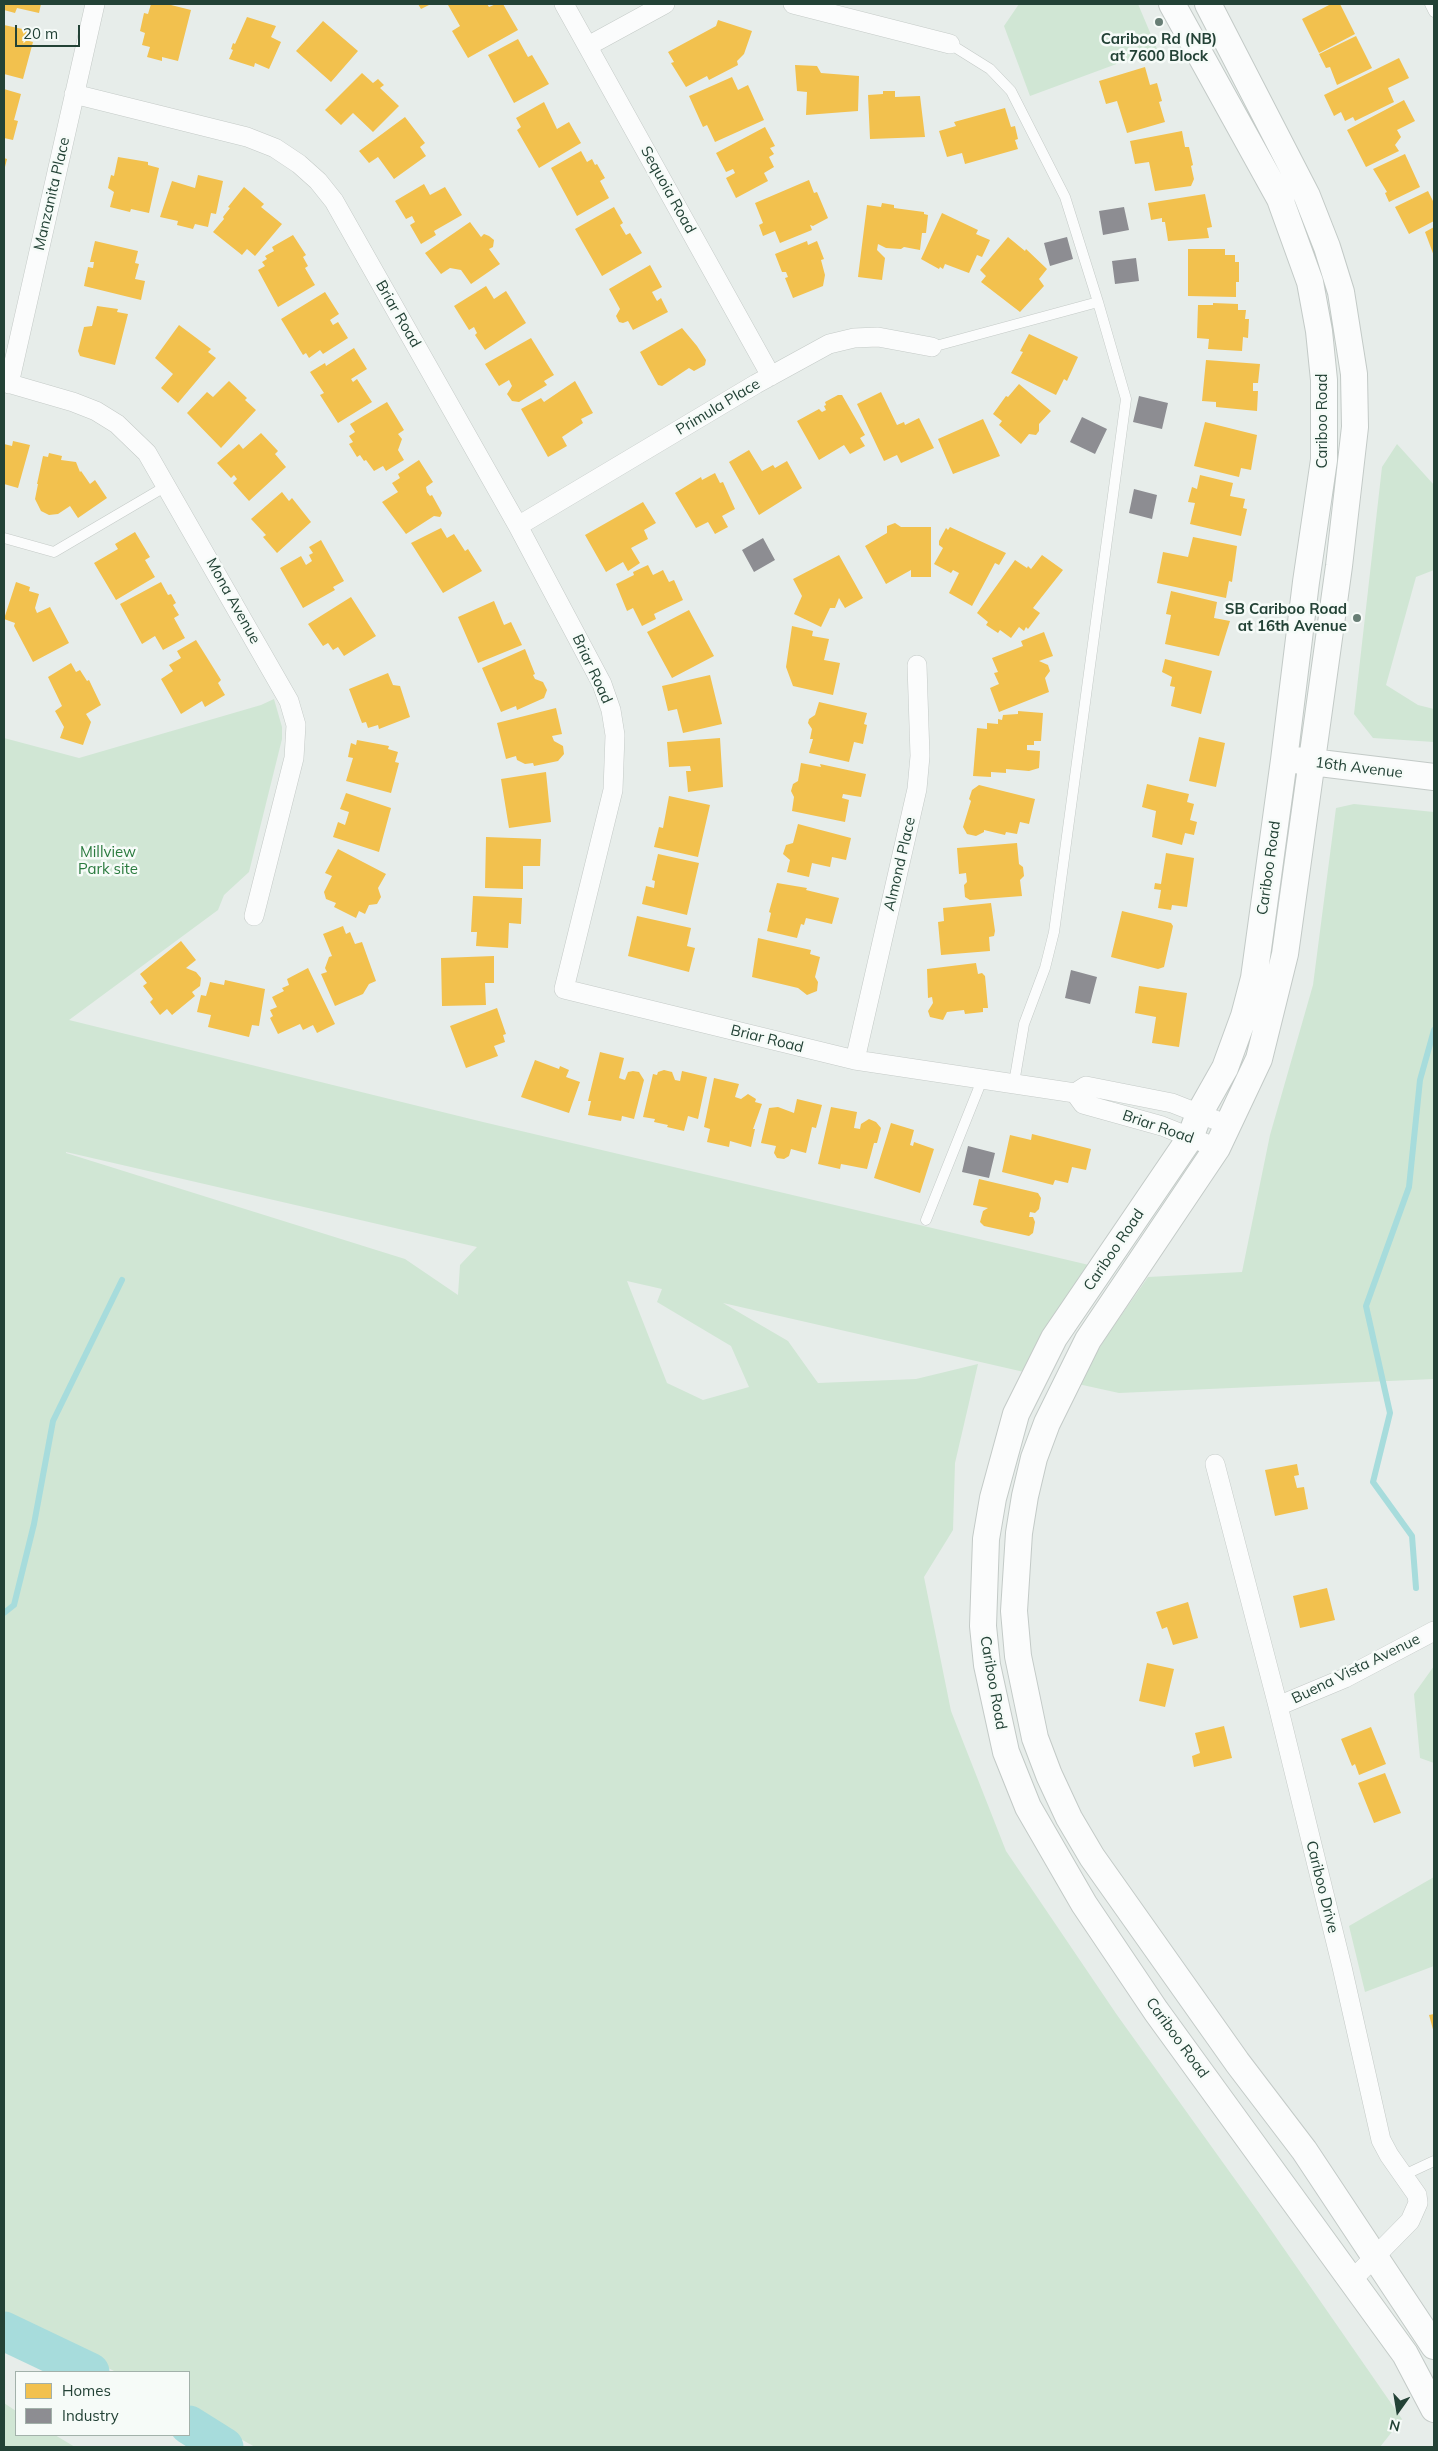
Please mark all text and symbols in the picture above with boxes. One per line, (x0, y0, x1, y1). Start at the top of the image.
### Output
scale bar (18, 15, 82, 47)
marker: Cariboo Rd (NB) at 7600 Block (1153, 16, 1165, 28)
text: 20 m (23, 24, 58, 43)
place label: Cariboo Rd (NB) at 7600 Block (1101, 30, 1217, 65)
street label: Manzanita Place (30, 136, 74, 252)
street label: Sequoia Road (637, 143, 699, 237)
street label: Briar Road (372, 277, 424, 351)
street label: Cariboo Road (1313, 374, 1331, 468)
street label: Primula Place (673, 375, 763, 439)
street label: Mona Avenue (202, 555, 264, 647)
place label: SB Cariboo Road at 16th Avenue (1225, 600, 1347, 635)
marker: SB Cariboo Road at 16th Avenue (1351, 612, 1363, 624)
street label: Briar Road (568, 632, 616, 706)
street label: 16th Avenue (1314, 754, 1404, 782)
street label: Almond Place (880, 815, 920, 913)
street label: Cariboo Road (1253, 820, 1285, 916)
park label: Millview Park site (78, 843, 138, 878)
street label: Briar Road (729, 1021, 805, 1057)
street label: Briar Road (1120, 1106, 1196, 1148)
street label: Cariboo Road (1080, 1206, 1148, 1294)
street label: Buena Vista Avenue (1289, 1630, 1423, 1708)
street label: Cariboo Road (976, 1635, 1010, 1731)
street label: Cariboo Drive (1302, 1839, 1342, 1935)
street label: Cariboo Road (1142, 1994, 1212, 2082)
legend (15, 2371, 190, 2436)
text: Homes (62, 2381, 111, 2400)
north arrow (1373, 2386, 1423, 2436)
text: Industry (62, 2406, 119, 2425)
text: N (1387, 2416, 1402, 2436)

